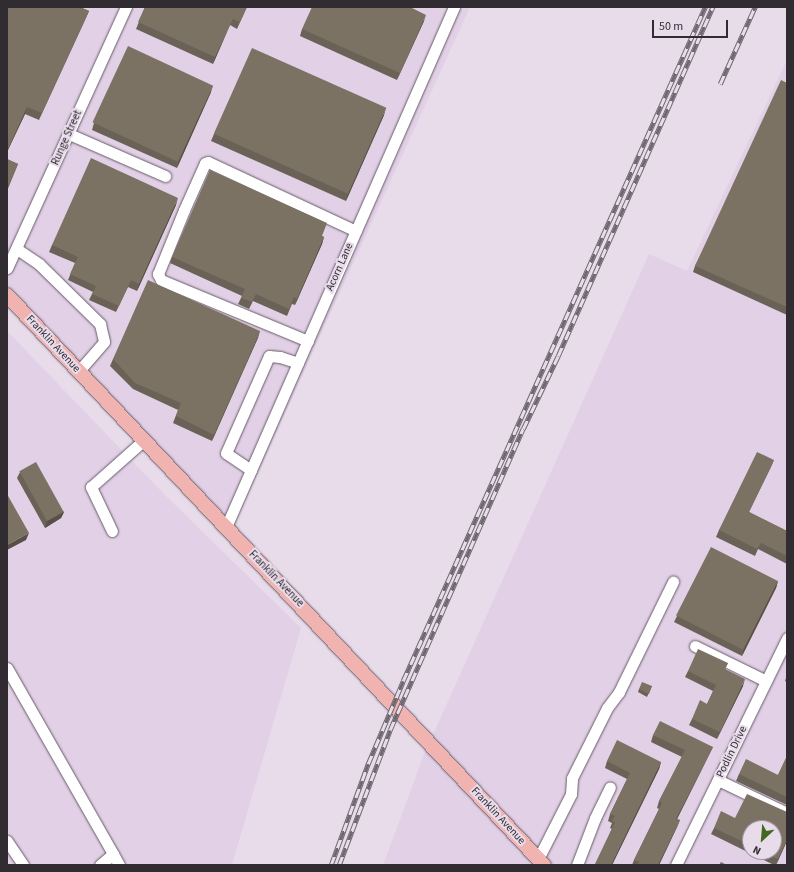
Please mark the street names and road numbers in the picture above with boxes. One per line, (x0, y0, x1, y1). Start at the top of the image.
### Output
street label: Runge Street (49, 108, 85, 168)
street label: Acorn Lane (324, 241, 356, 293)
street label: Franklin Avenue (23, 313, 83, 375)
street label: Franklin Avenue (246, 548, 306, 610)
street label: Podlin Drive (714, 724, 750, 780)
street label: Franklin Avenue (468, 785, 528, 847)

